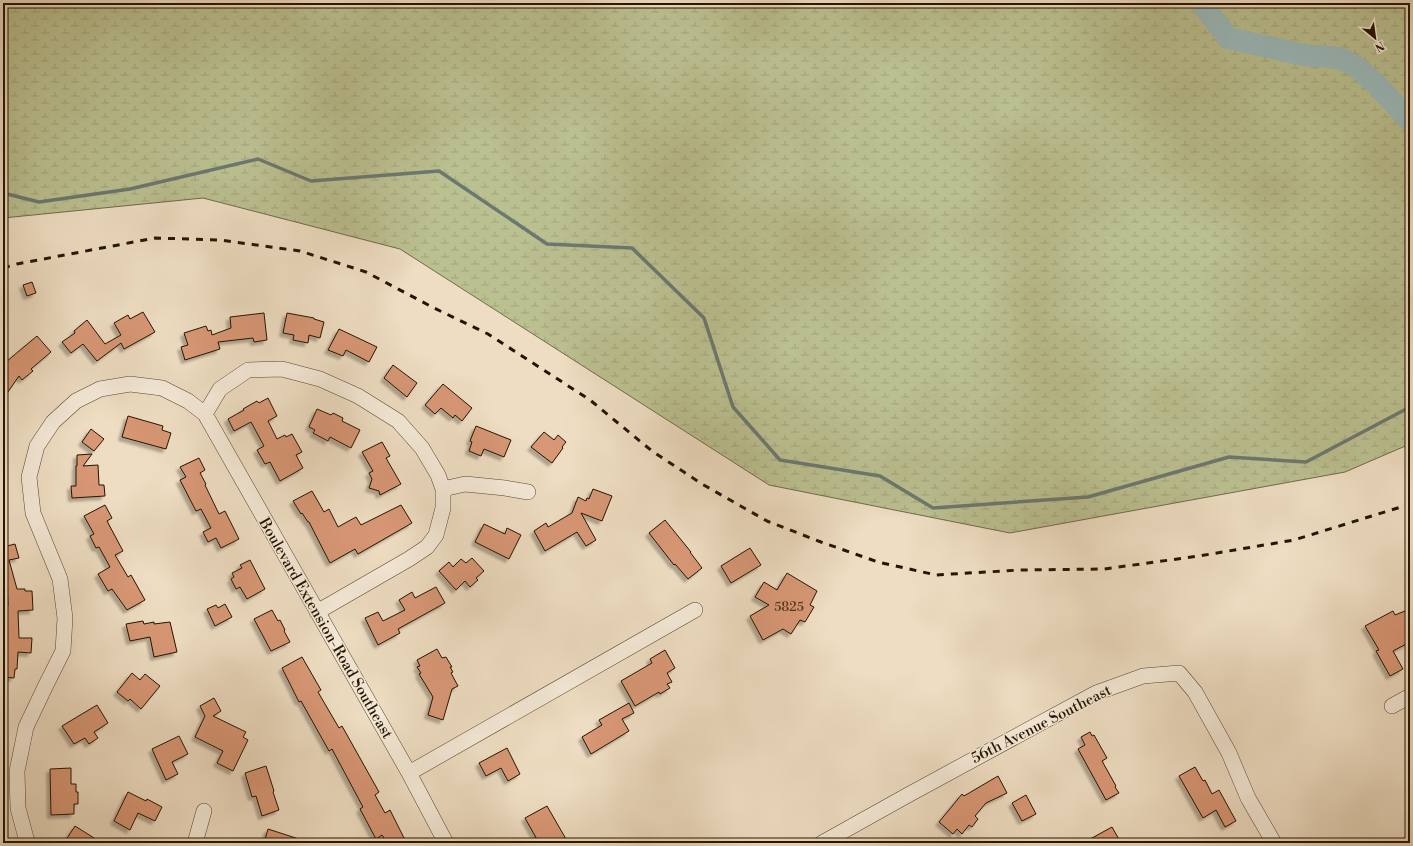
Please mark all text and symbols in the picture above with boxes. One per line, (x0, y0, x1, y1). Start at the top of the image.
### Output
north arrow (1355, 18, 1395, 58)
text: N (1372, 38, 1387, 54)
street label: Boulevard Extension-Road Southeast (254, 514, 397, 743)
house number: 5825 (774, 599, 804, 615)
street label: 56th Avenue Southeast (968, 681, 1115, 768)

